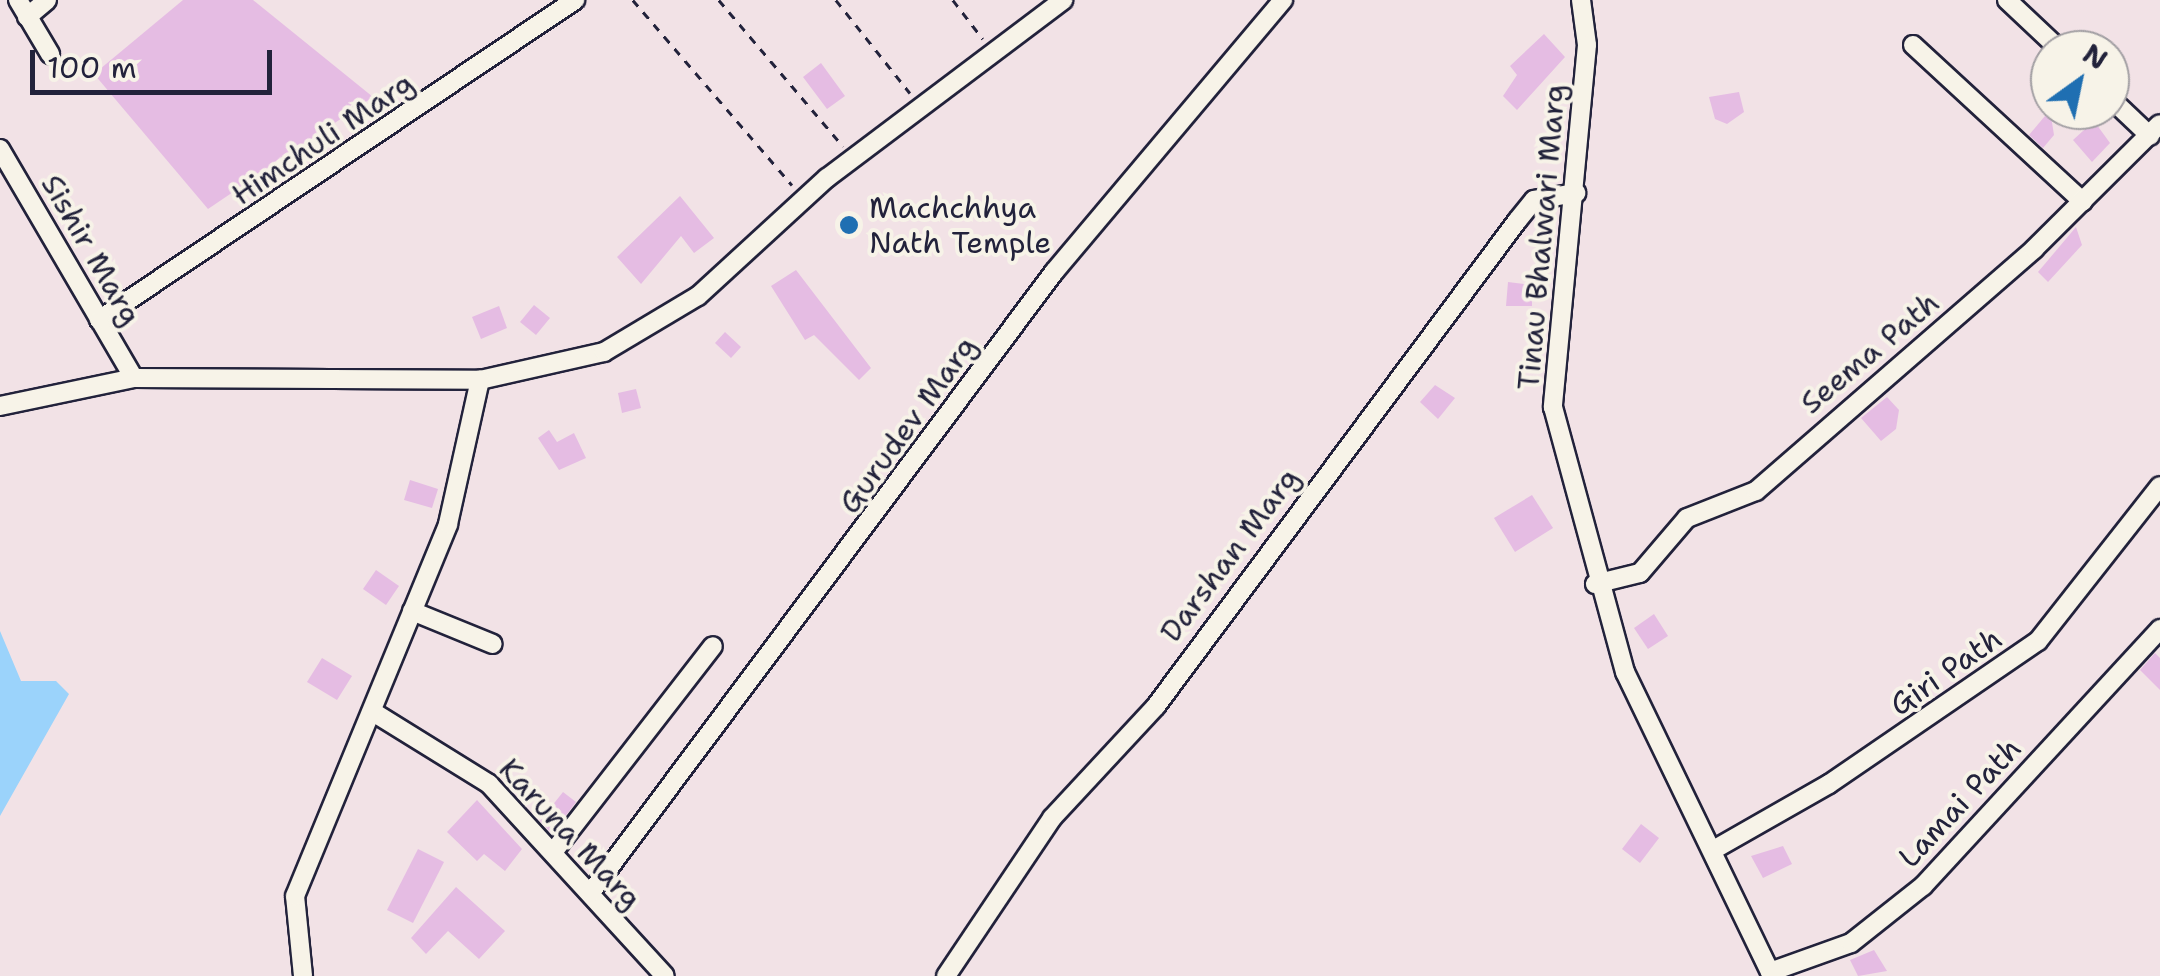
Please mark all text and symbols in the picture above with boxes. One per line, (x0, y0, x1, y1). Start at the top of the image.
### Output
scale bar (35, 30, 278, 92)
north arrow (2030, 30, 2130, 130)
text: N (2076, 35, 2115, 78)
text: 100 m (47, 47, 137, 88)
street label: Himchuli Marg (225, 65, 421, 213)
street label: Tinau Bhalwari Marg (1511, 83, 1573, 391)
street label: Sishir Marg (33, 168, 149, 332)
place label: Machchhya Nath Temple (869, 190, 1051, 260)
marker: Machchhya Nath Temple (838, 214, 860, 236)
street label: Seema Path (1793, 285, 1947, 421)
street label: Gurudev Marg (832, 329, 984, 521)
street label: Darshan Marg (1153, 461, 1307, 649)
street label: Giri Path (1883, 621, 2009, 723)
street label: Lamai Path (1891, 731, 2029, 875)
street label: Karuna Marg (491, 751, 649, 917)

